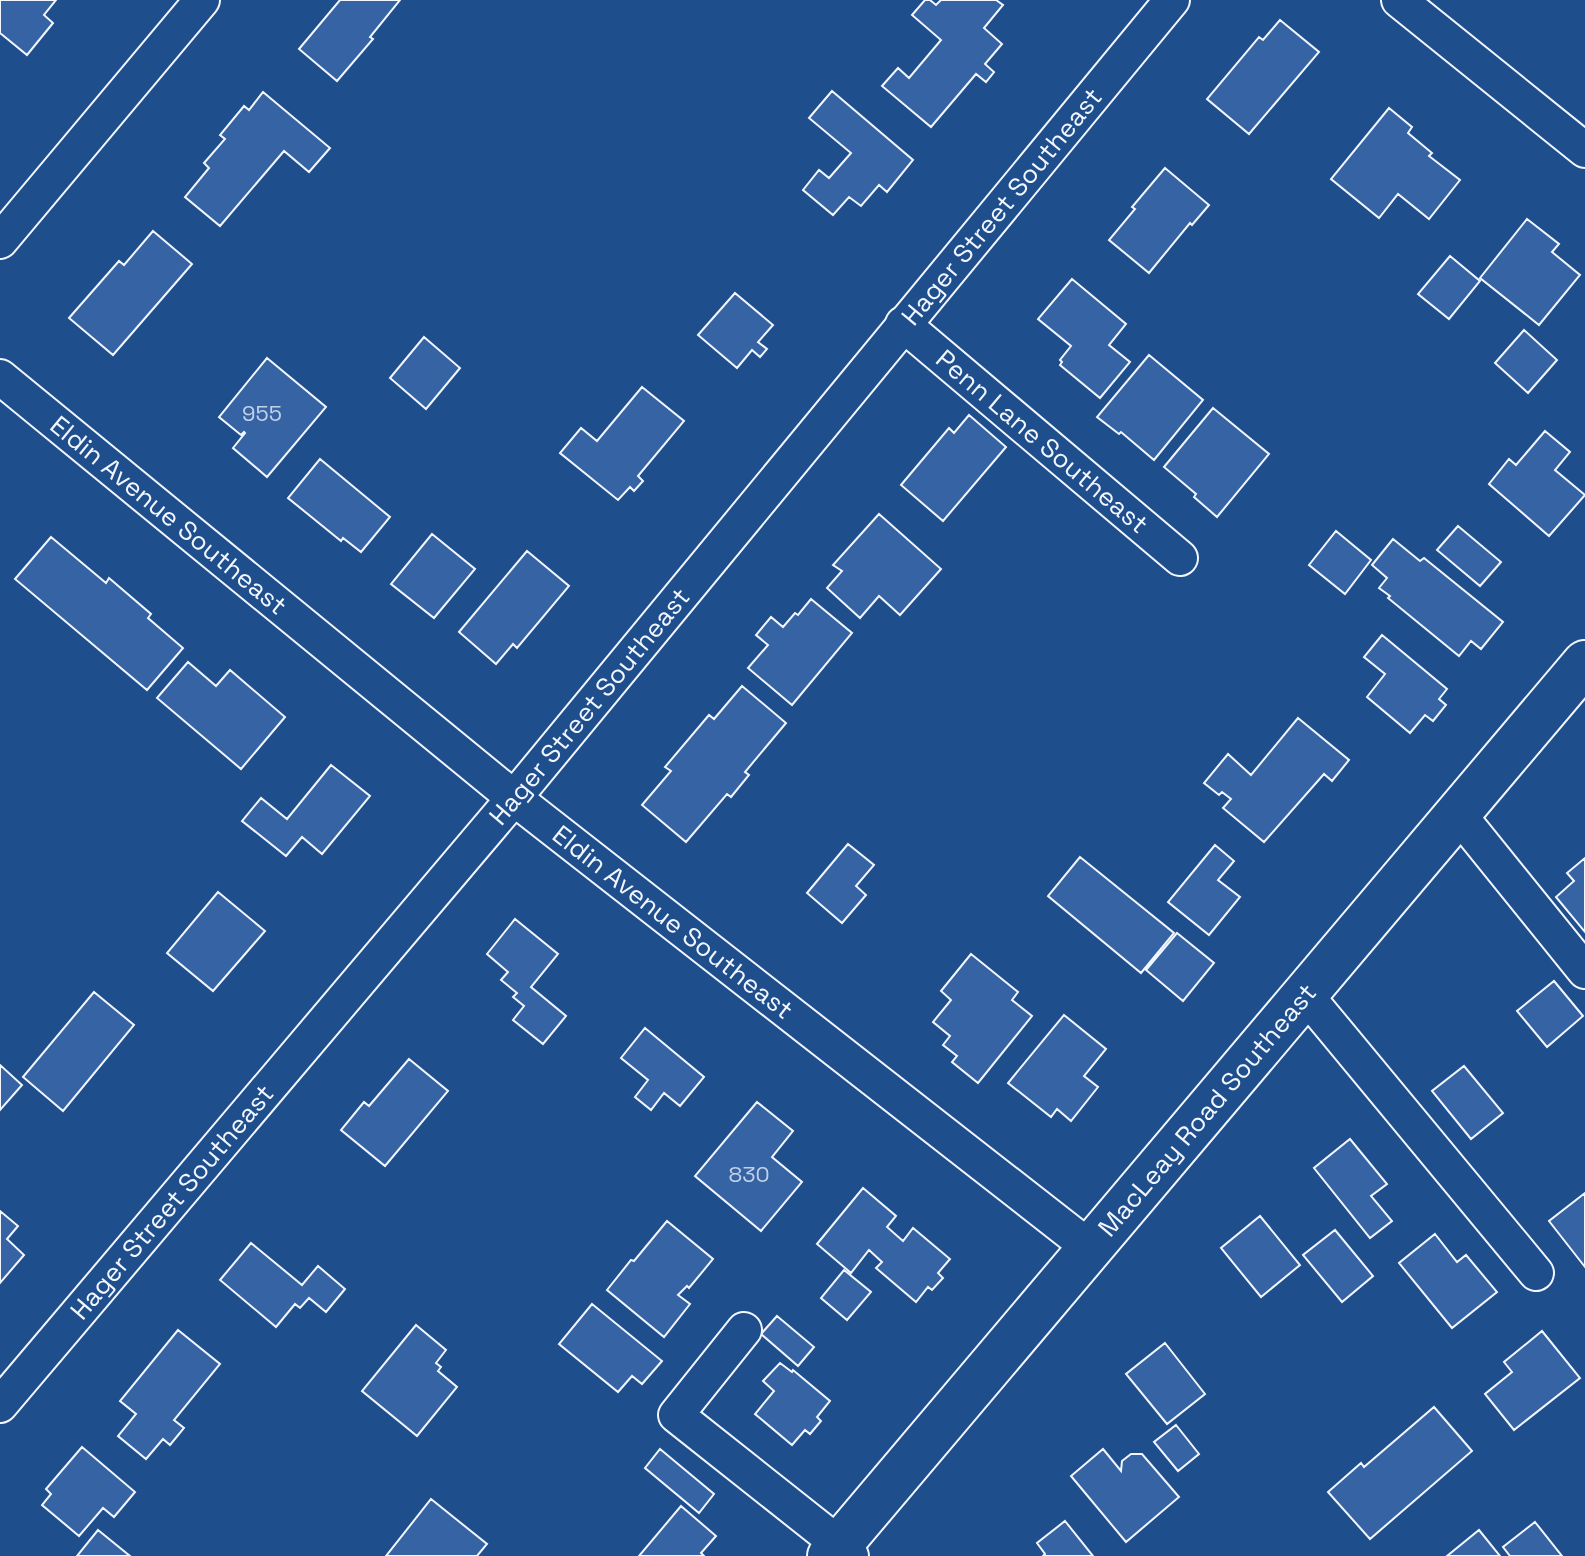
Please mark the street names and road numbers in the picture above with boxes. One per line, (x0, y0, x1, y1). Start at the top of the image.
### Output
street label: Hager Street Southeast (894, 81, 1110, 332)
street label: Penn Lane Southeast (929, 342, 1155, 541)
street label: Eldin Avenue Southeast (43, 408, 294, 622)
street label: Hager Street Southeast (481, 581, 697, 832)
street label: Eldin Avenue Southeast (546, 817, 800, 1027)
street label: MacLeay Road Southeast (1090, 976, 1324, 1244)
street label: Hager Street Southeast (63, 1077, 281, 1327)

